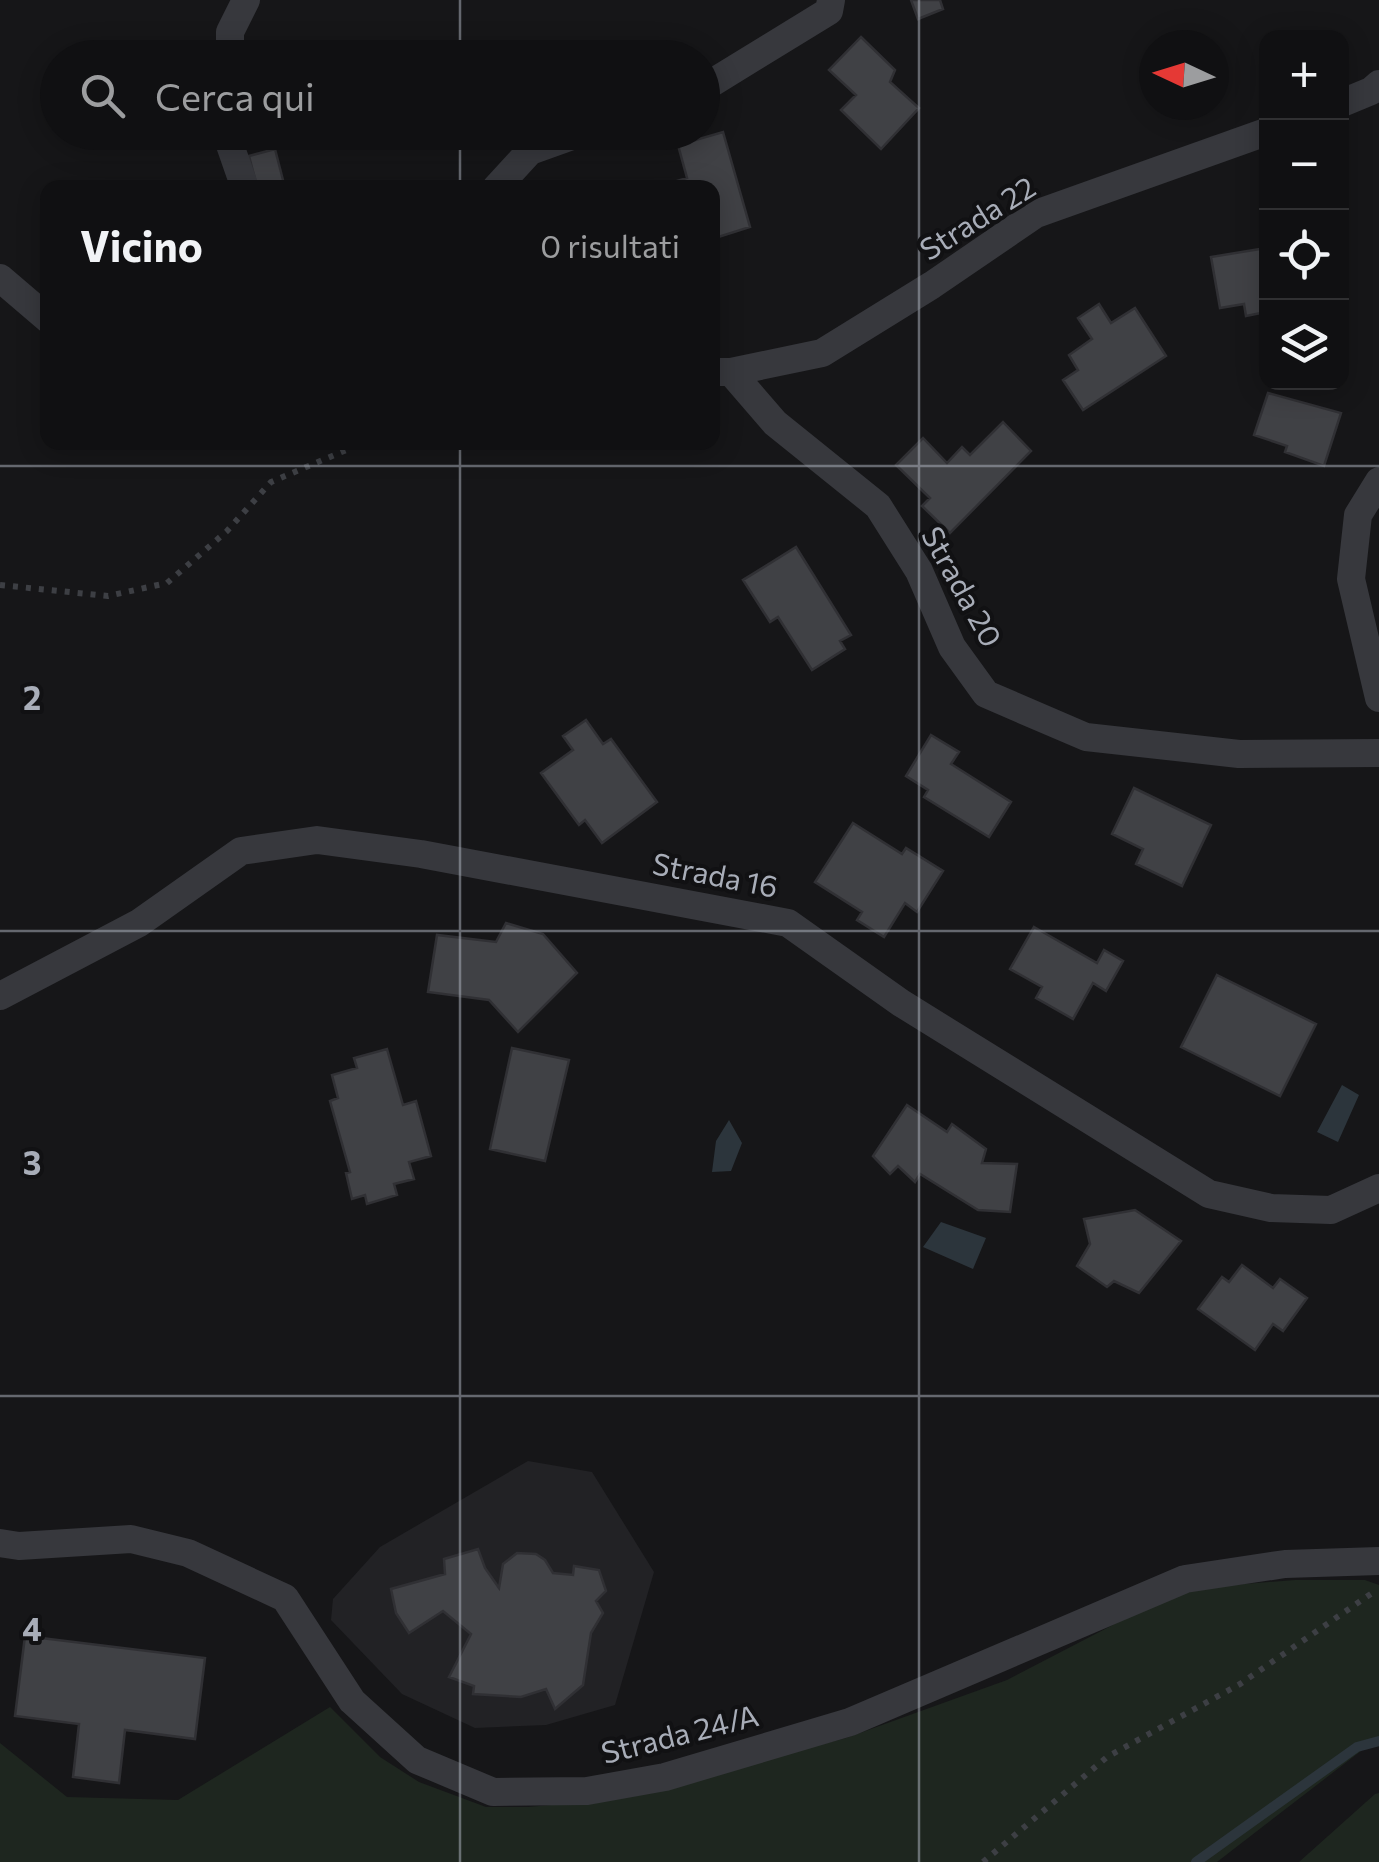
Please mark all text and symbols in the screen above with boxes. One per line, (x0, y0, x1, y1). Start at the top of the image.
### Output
north arrow (1139, 30, 1229, 120)
map controls (1259, 30, 1349, 390)
button: + (1259, 30, 1349, 120)
search box (40, 40, 720, 150)
icon: search (75, 68, 130, 123)
text: Cerca qui (155, 72, 315, 119)
button: − (1259, 120, 1349, 210)
street label: Strada 22 (912, 167, 1041, 267)
button: locate (1259, 210, 1349, 300)
text: Vicino (80, 219, 203, 271)
text: 0 risultati (540, 225, 680, 265)
button: layers (1259, 300, 1349, 390)
street label: Strada 20 (915, 519, 1011, 652)
text: 2 (23, 677, 41, 717)
street label: Strada 16 (650, 843, 781, 904)
text: 3 (23, 1142, 41, 1182)
text: 4 (22, 1608, 42, 1648)
street label: Strada 24/A (597, 1695, 762, 1770)

